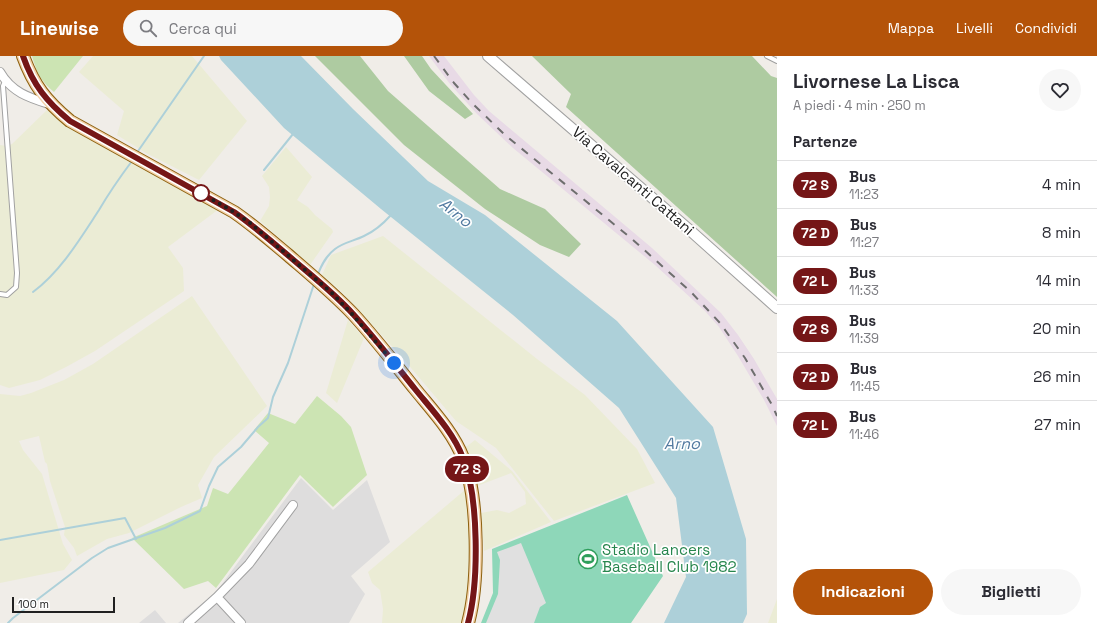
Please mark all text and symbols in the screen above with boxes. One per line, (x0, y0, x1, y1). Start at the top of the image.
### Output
search box (123, 10, 403, 46)
text: Linewise (20, 16, 99, 41)
icon: search (137, 17, 159, 39)
text: Cerca qui (169, 19, 237, 38)
text: Mappa (888, 19, 934, 37)
text: Livelli (956, 19, 993, 37)
text: Condividi (1015, 19, 1077, 37)
text: Livornese La Lisca (793, 69, 960, 94)
button: heart (1039, 69, 1081, 111)
text: A piedi · 4 min · 250 m (793, 97, 926, 114)
street label: Via Cavalcanti Cattani (568, 122, 698, 239)
text: Partenze (793, 132, 857, 151)
text: Bus (849, 167, 876, 186)
text: 4 min (1042, 175, 1081, 194)
text: 72 S (801, 176, 829, 194)
unlabelled marker (192, 184, 210, 202)
text: 11:23 (849, 186, 879, 203)
water label: Arno (435, 193, 477, 233)
text: Bus (850, 215, 877, 234)
text: 8 min (1042, 223, 1081, 242)
text: 72 D (801, 224, 830, 242)
text: 11:27 (850, 234, 879, 251)
text: Bus (849, 263, 876, 282)
text: 14 min (1036, 271, 1081, 290)
text: 72 L (801, 272, 829, 290)
text: 11:33 (849, 282, 879, 299)
text: Bus (849, 311, 876, 330)
text: 20 min (1033, 319, 1081, 338)
text: 72 S (801, 320, 829, 338)
text: 11:39 (849, 330, 879, 347)
your location (384, 353, 404, 373)
text: Bus (850, 359, 877, 378)
text: 26 min (1033, 367, 1081, 386)
text: 72 D (801, 368, 830, 386)
text: 11:45 (850, 378, 880, 395)
text: Bus (849, 407, 876, 426)
text: 27 min (1034, 415, 1081, 434)
text: 72 L (801, 416, 829, 434)
text: 11:46 (849, 426, 879, 443)
water label: Arno (664, 433, 701, 454)
line badge: 72 S (439, 456, 495, 482)
text: 72 S (453, 460, 481, 478)
place label: Stadio Lancers Baseball Club 1982 (602, 540, 737, 576)
sports icon: Stadio Lancers Baseball Club 1982 (577, 548, 599, 570)
button: Indicazioni (793, 569, 933, 615)
button: Biglietti (941, 569, 1081, 615)
scale bar (12, 595, 115, 614)
text: 100 m (18, 597, 49, 611)

